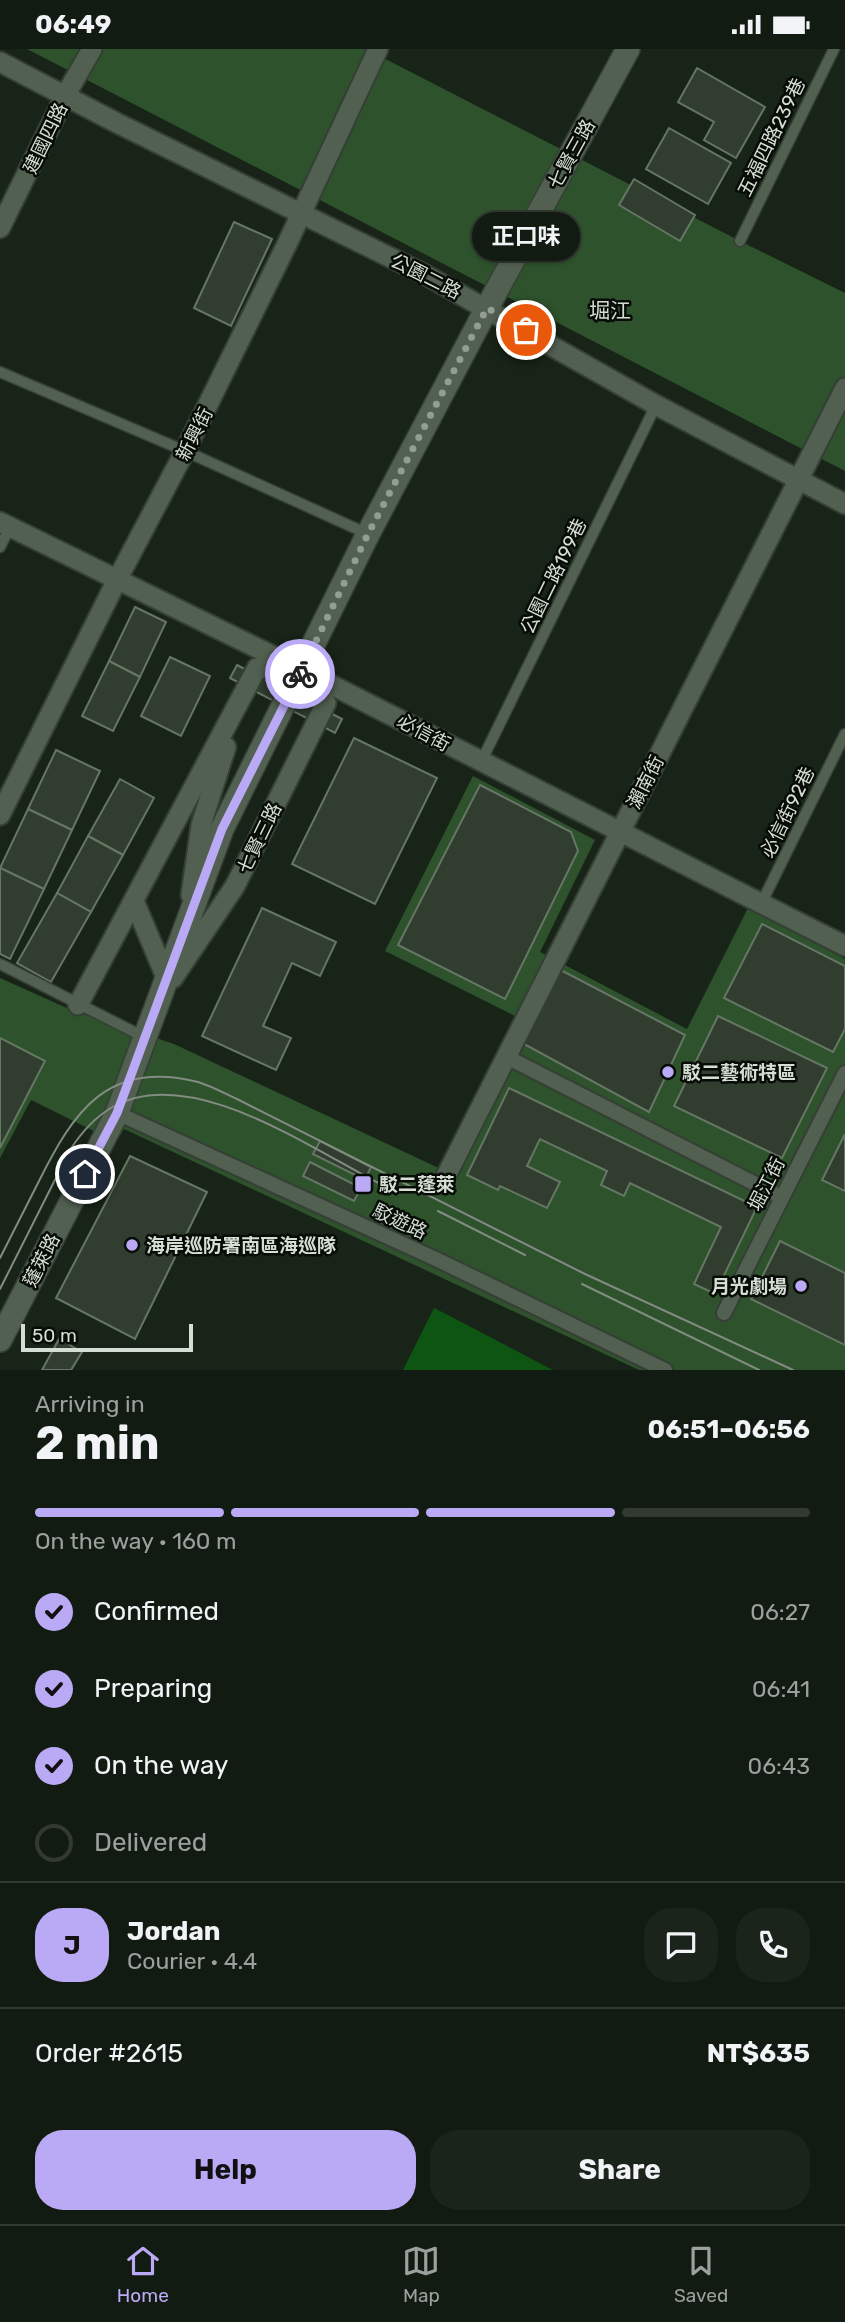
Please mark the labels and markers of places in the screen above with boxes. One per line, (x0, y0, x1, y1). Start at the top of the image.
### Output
callout: 正口味 (472, 211, 580, 260)
pin (496, 300, 556, 360)
place label: 駁二藝術特區 (682, 1061, 796, 1084)
marker: 駁二藝術特區 (660, 1064, 676, 1080)
pin (55, 1144, 115, 1204)
place label: 駁二蓬萊 (379, 1173, 455, 1196)
marker: 駁二蓬萊 (353, 1174, 373, 1194)
place label: 海岸巡防署南區海巡隊 (146, 1234, 336, 1257)
marker: 海岸巡防署南區海巡隊 (124, 1237, 140, 1253)
place label: 月光劇場 (711, 1275, 787, 1298)
marker: 月光劇場 (793, 1278, 809, 1294)

